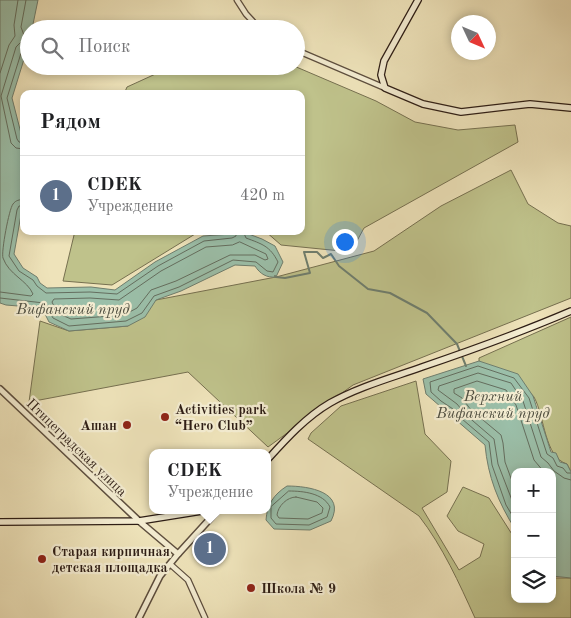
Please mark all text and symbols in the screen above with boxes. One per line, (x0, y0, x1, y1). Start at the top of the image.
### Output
north arrow (451, 15, 496, 60)
search box (20, 20, 305, 75)
icon: search (38, 34, 66, 62)
text: Поиск (78, 38, 130, 57)
text: Рядом (40, 112, 101, 133)
text: CDEK (87, 176, 142, 195)
text: 1 (51, 188, 61, 204)
text: 420 m (240, 188, 285, 204)
text: Учреждение (87, 199, 173, 215)
your location (332, 229, 358, 255)
water label: Вифанский пруд (15, 303, 130, 318)
water label: Верхний Вифанский пруд (435, 390, 550, 422)
street label: Птицеградская улица (23, 396, 129, 499)
place label: Activities park “Hero Club” (175, 403, 267, 433)
marker: Activities park “Hero Club” (159, 411, 171, 423)
place label: Ашан (80, 419, 117, 433)
marker: Ашан (121, 419, 133, 431)
popup (149, 449, 271, 514)
text: CDEK (167, 462, 222, 481)
map controls (511, 468, 556, 603)
button: + (511, 468, 556, 513)
text: Учреждение (167, 485, 253, 501)
button: − (511, 513, 556, 558)
pin: 1 (194, 530, 226, 568)
place label: Старая кирпичная детская площадка (52, 545, 170, 575)
marker: Старая кирпичная детская площадка (36, 553, 48, 565)
button: layers (511, 558, 556, 603)
marker: Школа № 9 (245, 582, 257, 594)
place label: Школа № 9 (261, 582, 336, 596)

